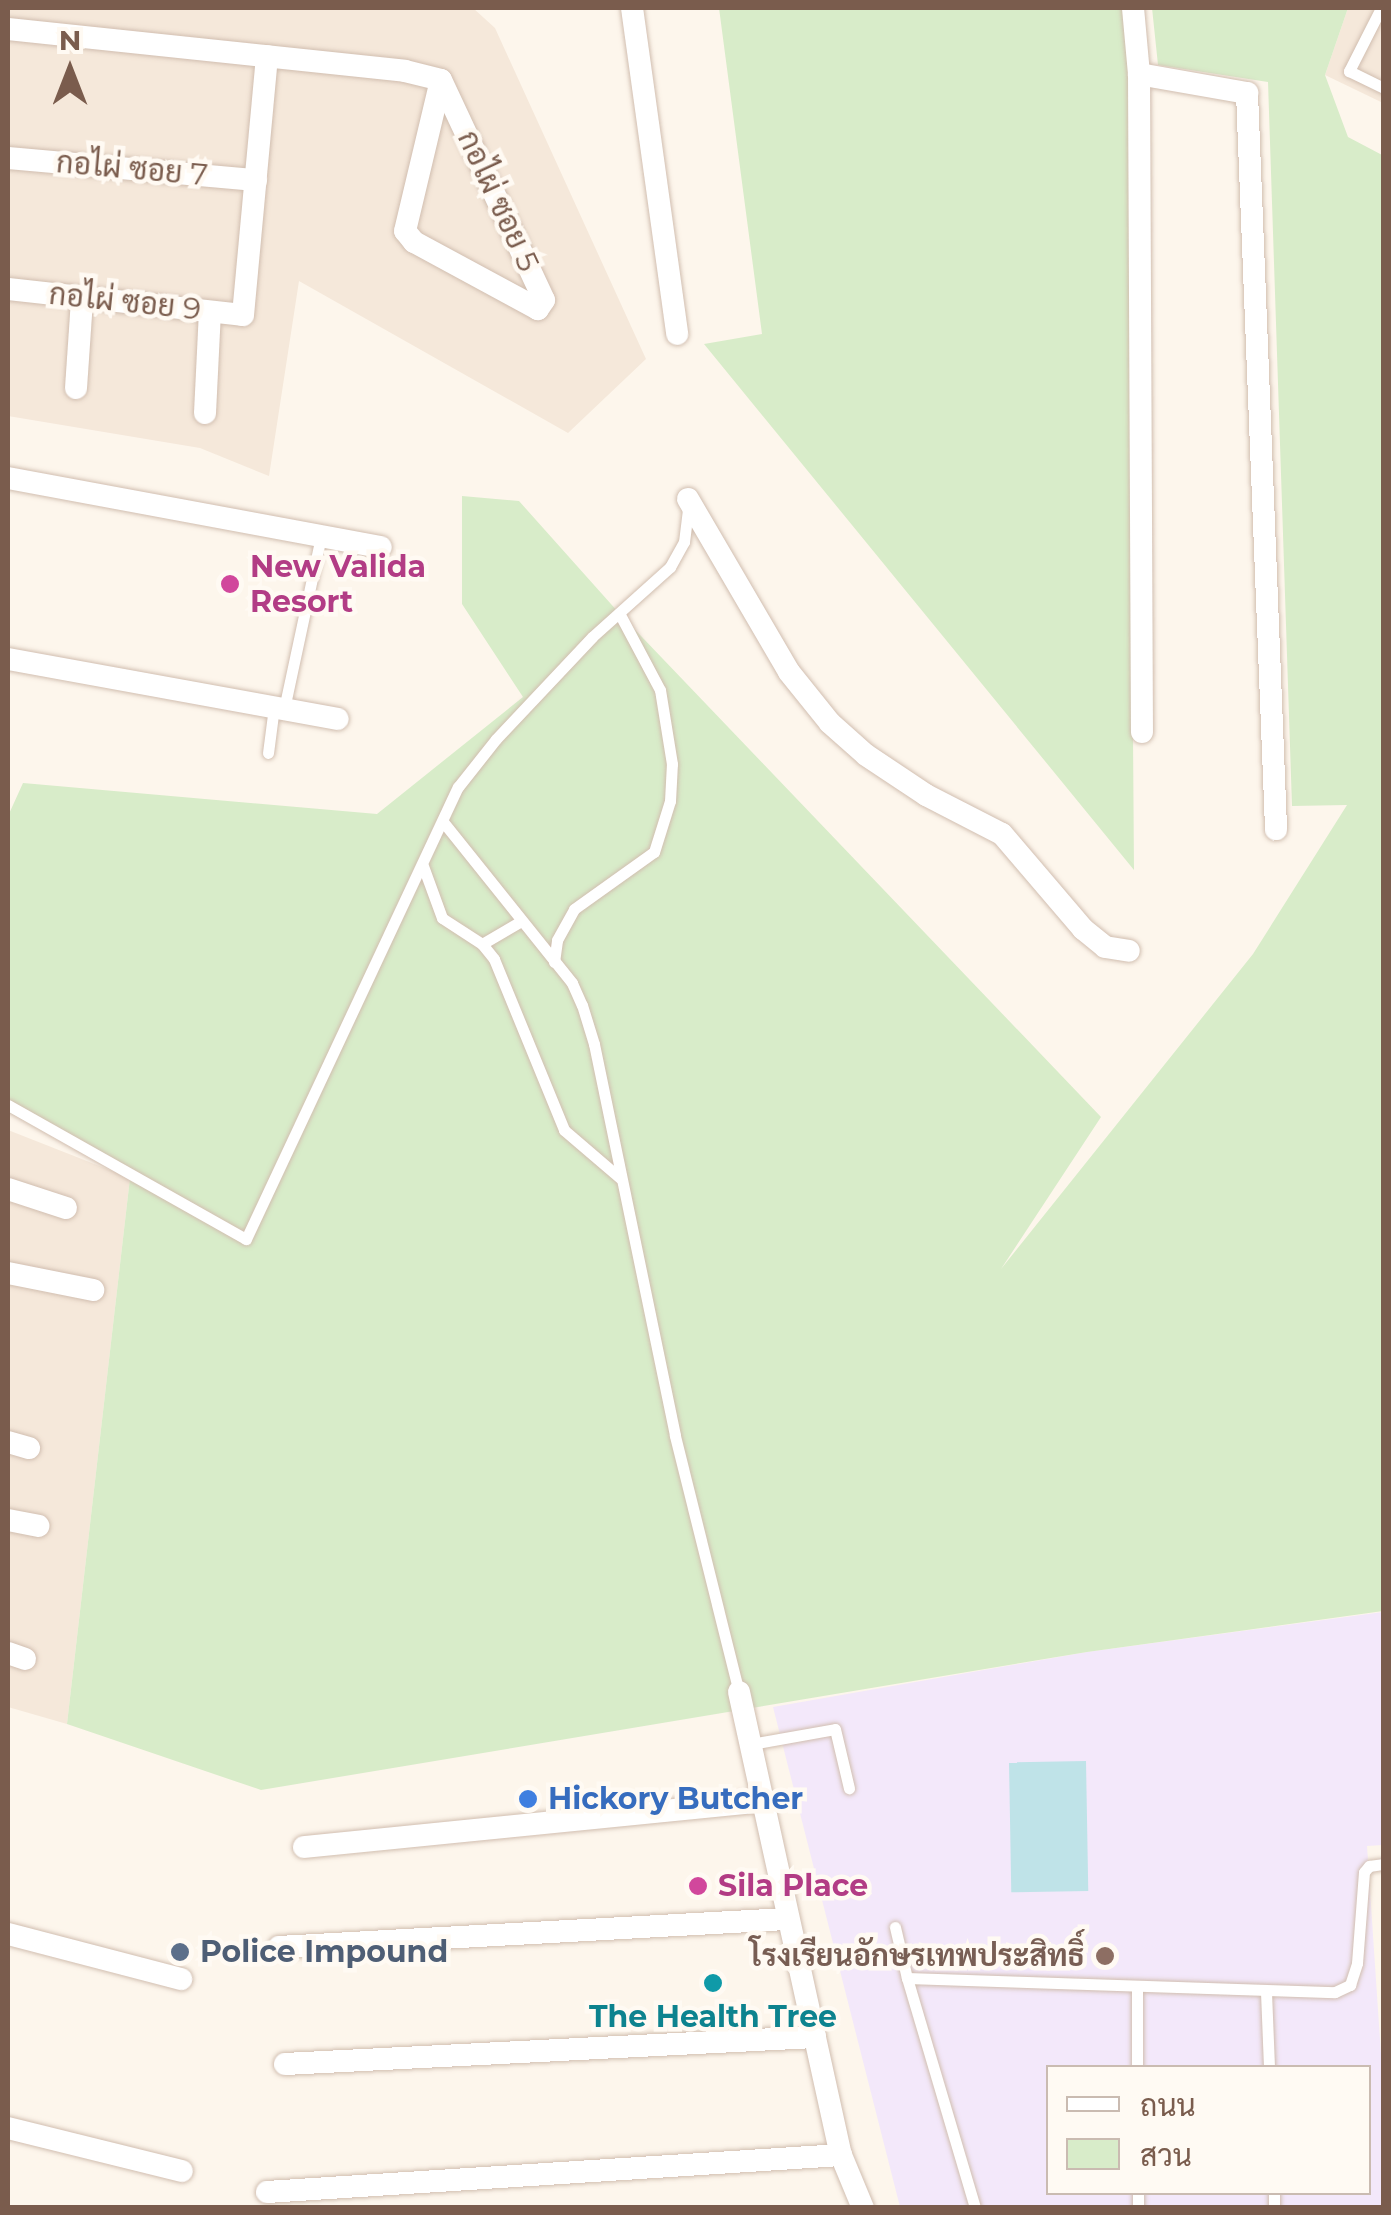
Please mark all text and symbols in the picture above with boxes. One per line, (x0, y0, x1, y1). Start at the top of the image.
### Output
north arrow (20, 20, 120, 120)
text: N (59, 23, 81, 57)
street label: กอไผ่ ซอย 5 (450, 125, 546, 277)
street label: กอไผ่ ซอย 7 (55, 144, 209, 194)
street label: กอไผ่ ซอย 9 (47, 276, 203, 328)
place label: New Valida Resort (250, 549, 426, 620)
marker: New Valida Resort (219, 573, 241, 595)
place label: Hickory Butcher (548, 1781, 803, 1817)
marker: Hickory Butcher (517, 1788, 539, 1810)
place label: Sila Place (718, 1868, 868, 1904)
marker: Sila Place (687, 1875, 709, 1897)
place label: Police Impound (200, 1934, 448, 1970)
place label: โรงเรียนอักษรเทพประสิทธิ์ (749, 1938, 1085, 1974)
marker: Police Impound (169, 1941, 191, 1963)
marker: โรงเรียนอักษรเทพประสิทธิ์ (1094, 1945, 1116, 1967)
marker: The Health Tree (702, 1972, 724, 1994)
place label: The Health Tree (589, 1999, 837, 2035)
legend (1046, 2065, 1371, 2195)
text: ถนน (1140, 2087, 1196, 2124)
text: สวน (1140, 2137, 1192, 2174)

